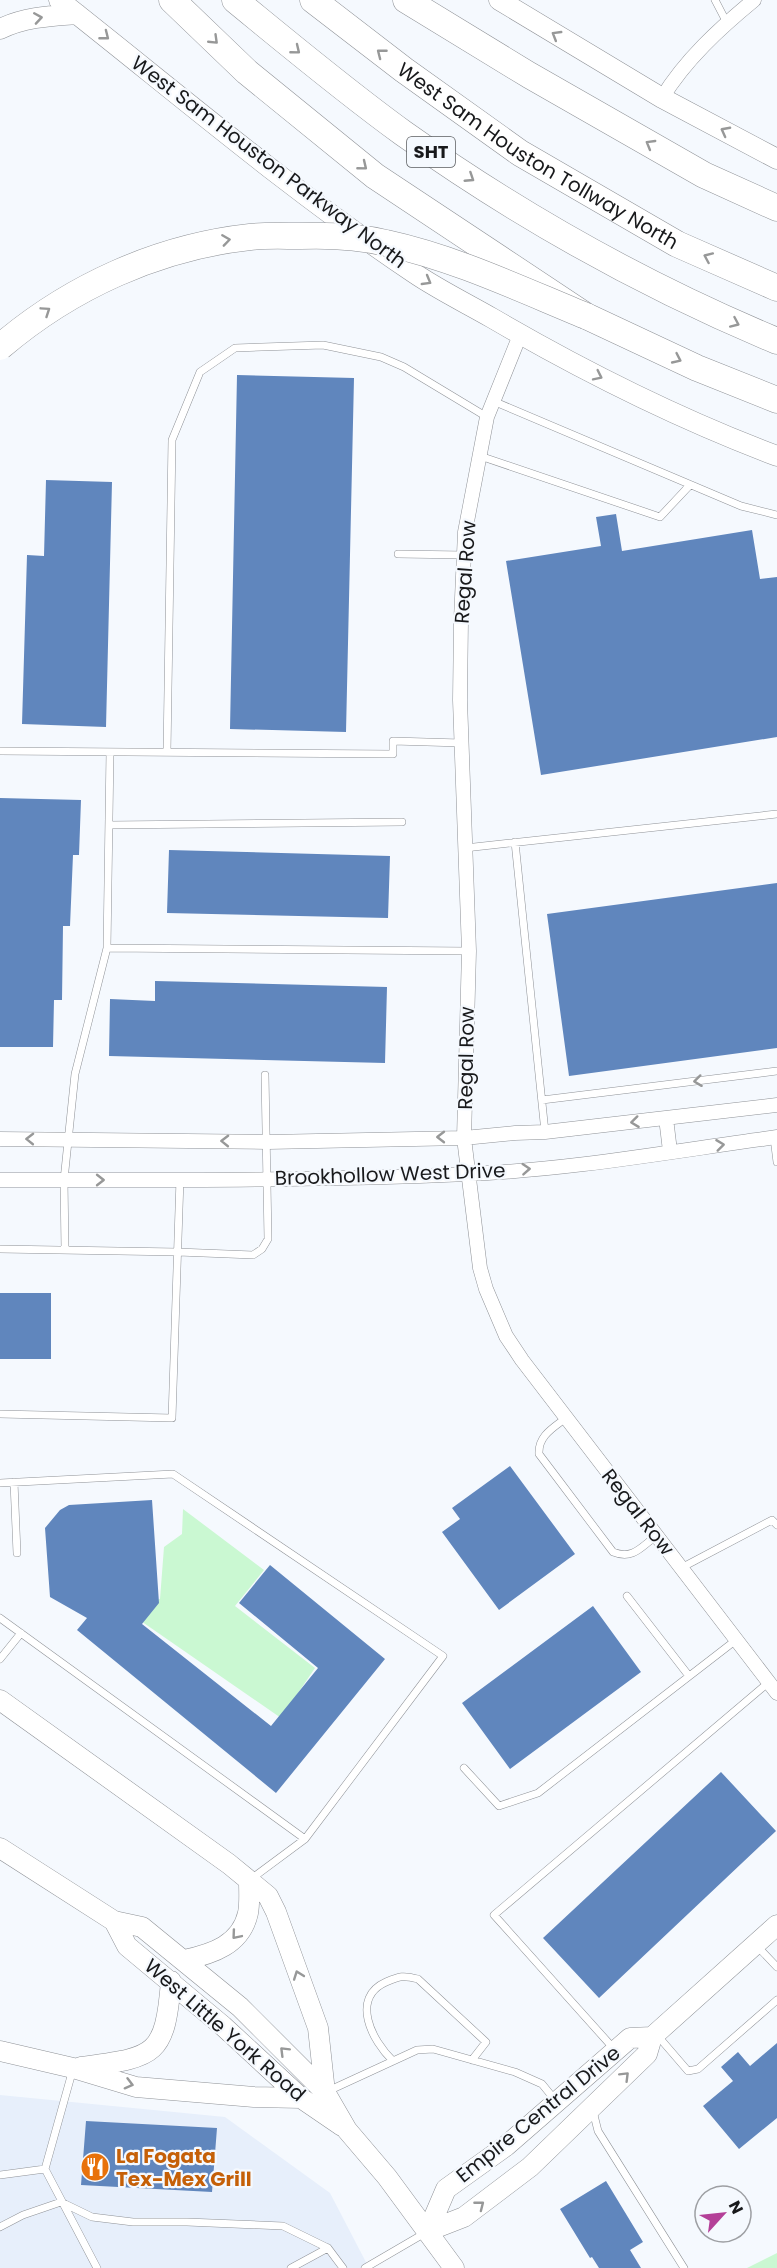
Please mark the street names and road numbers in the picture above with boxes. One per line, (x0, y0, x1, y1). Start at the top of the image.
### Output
street label: West Sam Houston Parkway North (126, 49, 412, 275)
street label: West Sam Houston Tollway North (392, 56, 684, 256)
road number: SHT (407, 137, 455, 167)
street label: Regal Row (447, 519, 483, 624)
street label: Regal Row (451, 1006, 481, 1110)
street label: Brookhollow West Drive (274, 1156, 506, 1192)
street label: Regal Row (595, 1463, 681, 1562)
street label: West Little York Road (138, 1952, 312, 2108)
street label: Empire Central Drive (450, 2039, 626, 2189)

